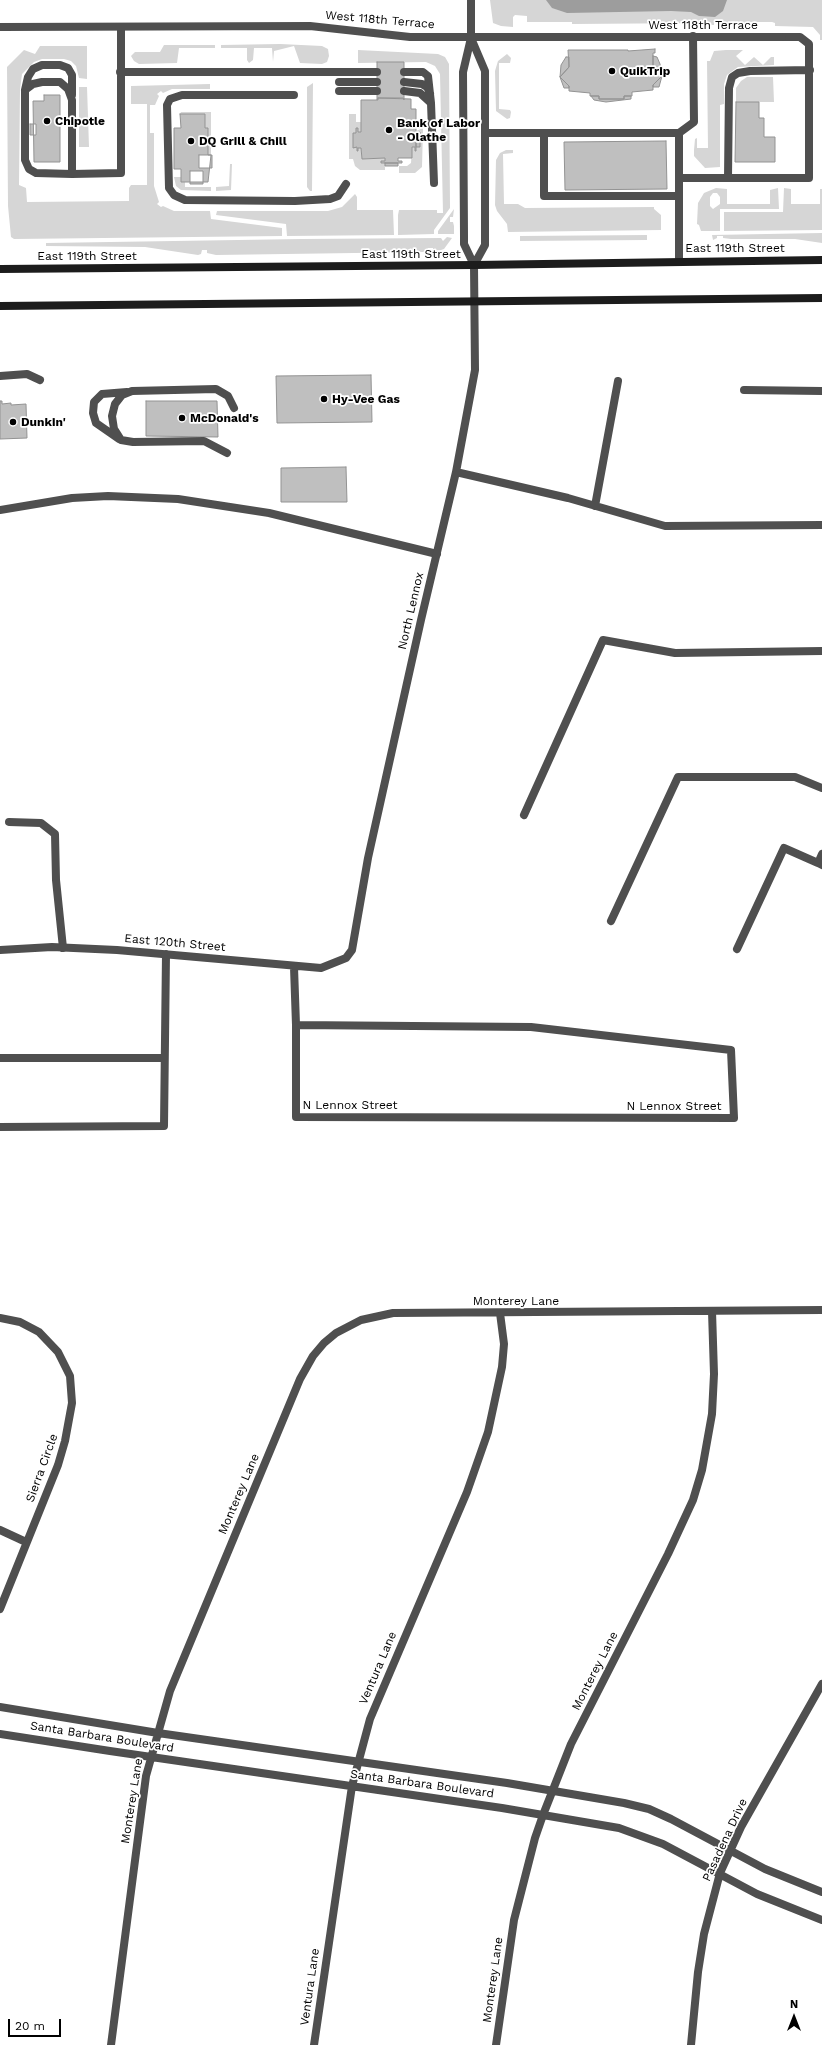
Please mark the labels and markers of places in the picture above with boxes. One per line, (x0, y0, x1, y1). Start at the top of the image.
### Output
place label: QuikTrip (620, 64, 670, 78)
marker: QuikTrip (607, 66, 617, 76)
place label: Chipotle (55, 114, 105, 128)
marker: Chipotle (42, 116, 52, 126)
place label: Bank of Labor - Olathe (397, 116, 480, 144)
marker: Bank of Labor - Olathe (384, 125, 394, 135)
place label: DQ Grill & Chill (199, 134, 287, 148)
marker: DQ Grill & Chill (186, 136, 196, 146)
place label: Hy-Vee Gas (332, 392, 400, 406)
marker: Hy-Vee Gas (319, 394, 329, 404)
place label: McDonald's (190, 411, 259, 425)
marker: McDonald's (177, 413, 187, 423)
place label: Dunkin' (21, 415, 66, 429)
marker: Dunkin' (8, 417, 18, 427)

